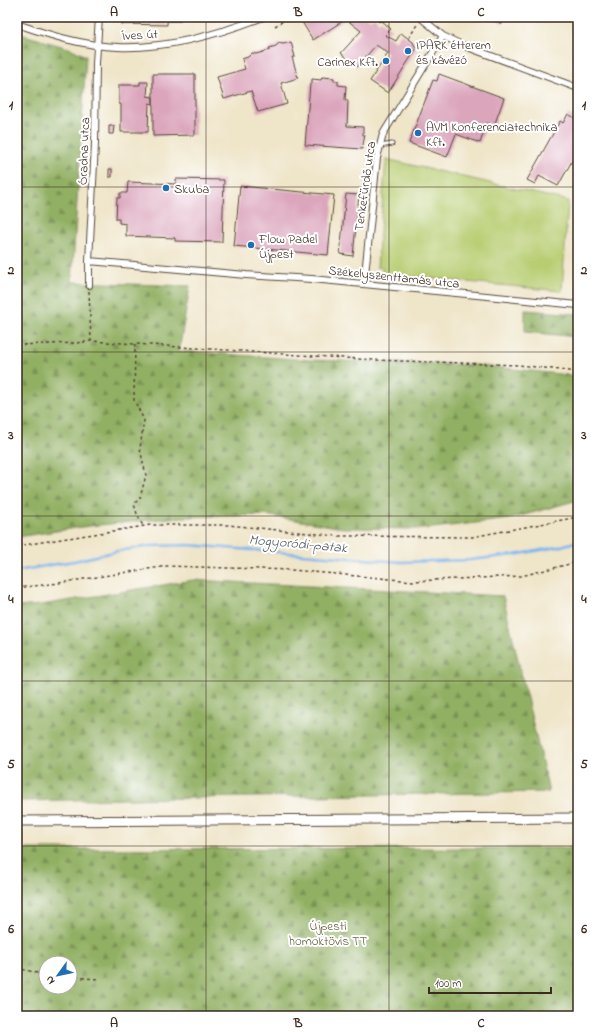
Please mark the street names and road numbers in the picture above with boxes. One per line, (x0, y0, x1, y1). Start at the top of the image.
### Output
street label: Íves út (121, 25, 159, 46)
street label: Óradna utca (74, 117, 95, 185)
street label: Tenkefürdő utca (350, 140, 381, 232)
street label: Székelyszenttamás utca (327, 261, 460, 295)

